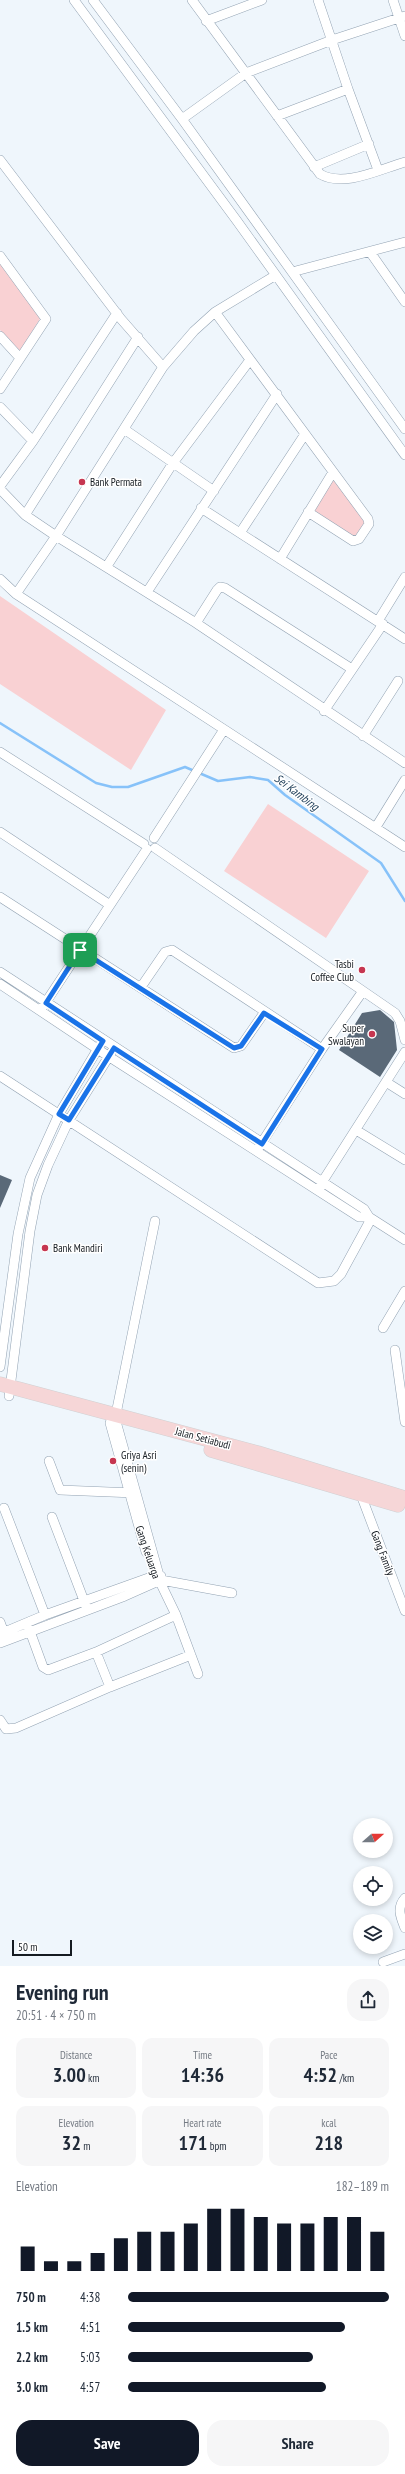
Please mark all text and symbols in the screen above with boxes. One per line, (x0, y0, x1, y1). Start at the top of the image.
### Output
place label: Bank Permata (90, 475, 142, 489)
marker: Bank Permata (77, 477, 87, 487)
water label: Sei Kambing (272, 770, 323, 814)
pin (63, 933, 97, 967)
icon: arrive (69, 939, 91, 961)
place label: Tasbi Coffee Club (311, 957, 354, 984)
marker: Tasbi Coffee Club (357, 965, 367, 975)
place label: Super Swalayan (328, 1021, 364, 1048)
marker: Super Swalayan (367, 1029, 377, 1039)
place label: Bank Mandiri (53, 1241, 103, 1255)
marker: Bank Mandiri (40, 1243, 50, 1253)
street label: Jalan Setiabudi (173, 1424, 232, 1452)
place label: Griya Asri (senin) (121, 1448, 157, 1475)
marker: Griya Asri (senin) (108, 1456, 118, 1466)
street label: Gang Keluarga (132, 1524, 164, 1580)
street label: Gang Family (368, 1529, 398, 1578)
north arrow (353, 1818, 393, 1858)
map controls (353, 1818, 393, 1954)
button: locate (353, 1866, 393, 1906)
button: layers (353, 1914, 393, 1954)
scale bar (12, 1938, 72, 1957)
text: 50 m (18, 1940, 37, 1954)
text: Evening run (16, 1978, 109, 2006)
button: share (347, 1979, 389, 2021)
text: 20:51 · 4 × 750 m (16, 2007, 96, 2024)
text: Distance (60, 2048, 92, 2062)
text: Time (193, 2048, 212, 2062)
text: Pace (320, 2048, 338, 2062)
text: 3.00 (53, 2062, 86, 2088)
text: 14:36 (181, 2062, 224, 2088)
text: 4:52 (303, 2062, 337, 2088)
text: km (86, 2071, 100, 2085)
text: /km (337, 2071, 354, 2085)
text: Elevation (59, 2116, 94, 2130)
text: Heart rate (183, 2116, 222, 2130)
text: kcal (321, 2116, 336, 2130)
text: 32 (62, 2130, 81, 2156)
text: 171 (179, 2130, 207, 2156)
text: 218 (314, 2130, 343, 2156)
text: m (81, 2139, 90, 2153)
text: bpm (207, 2139, 226, 2153)
text: Elevation (16, 2178, 58, 2195)
text: 182–189 m (336, 2178, 389, 2195)
text: 750 m (16, 2289, 46, 2306)
text: 4:38 (80, 2289, 100, 2306)
text: 1.5 km (16, 2319, 48, 2336)
text: 4:51 (80, 2319, 100, 2336)
text: 2.2 km (16, 2349, 48, 2366)
text: 5:03 (80, 2349, 100, 2366)
text: 3.0 km (16, 2379, 48, 2396)
text: 4:57 (80, 2379, 100, 2396)
button: Save (16, 2420, 199, 2466)
button: Share (207, 2420, 389, 2466)

